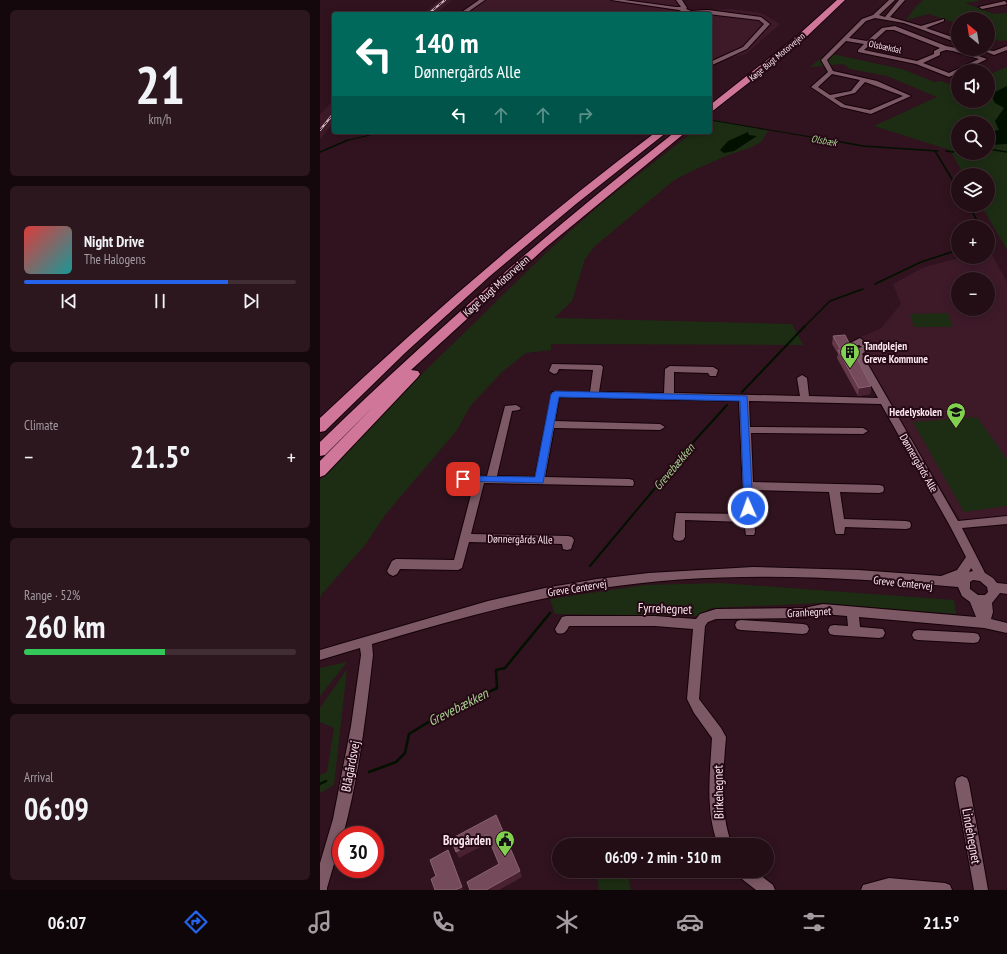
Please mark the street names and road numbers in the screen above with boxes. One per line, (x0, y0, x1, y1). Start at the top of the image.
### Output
street label: Køge Bugt Motorvejen (747, 30, 807, 84)
street label: Olsbækdal (868, 38, 903, 55)
street label: Køge Bugt Motorvejen (460, 252, 532, 319)
street label: Dønnergårds Alle (897, 431, 942, 495)
street label: Dønnergårds Alle (487, 531, 553, 547)
street label: Greve Centervej (873, 573, 933, 593)
street label: Greve Centervej (546, 576, 608, 600)
street label: Fyrrehegnet (638, 599, 693, 618)
street label: Granhegnet (787, 604, 831, 620)
street label: Blågårdsvej (337, 739, 364, 793)
street label: Birkehegnet (710, 764, 727, 819)
street label: Lindehegnet (958, 807, 985, 866)

